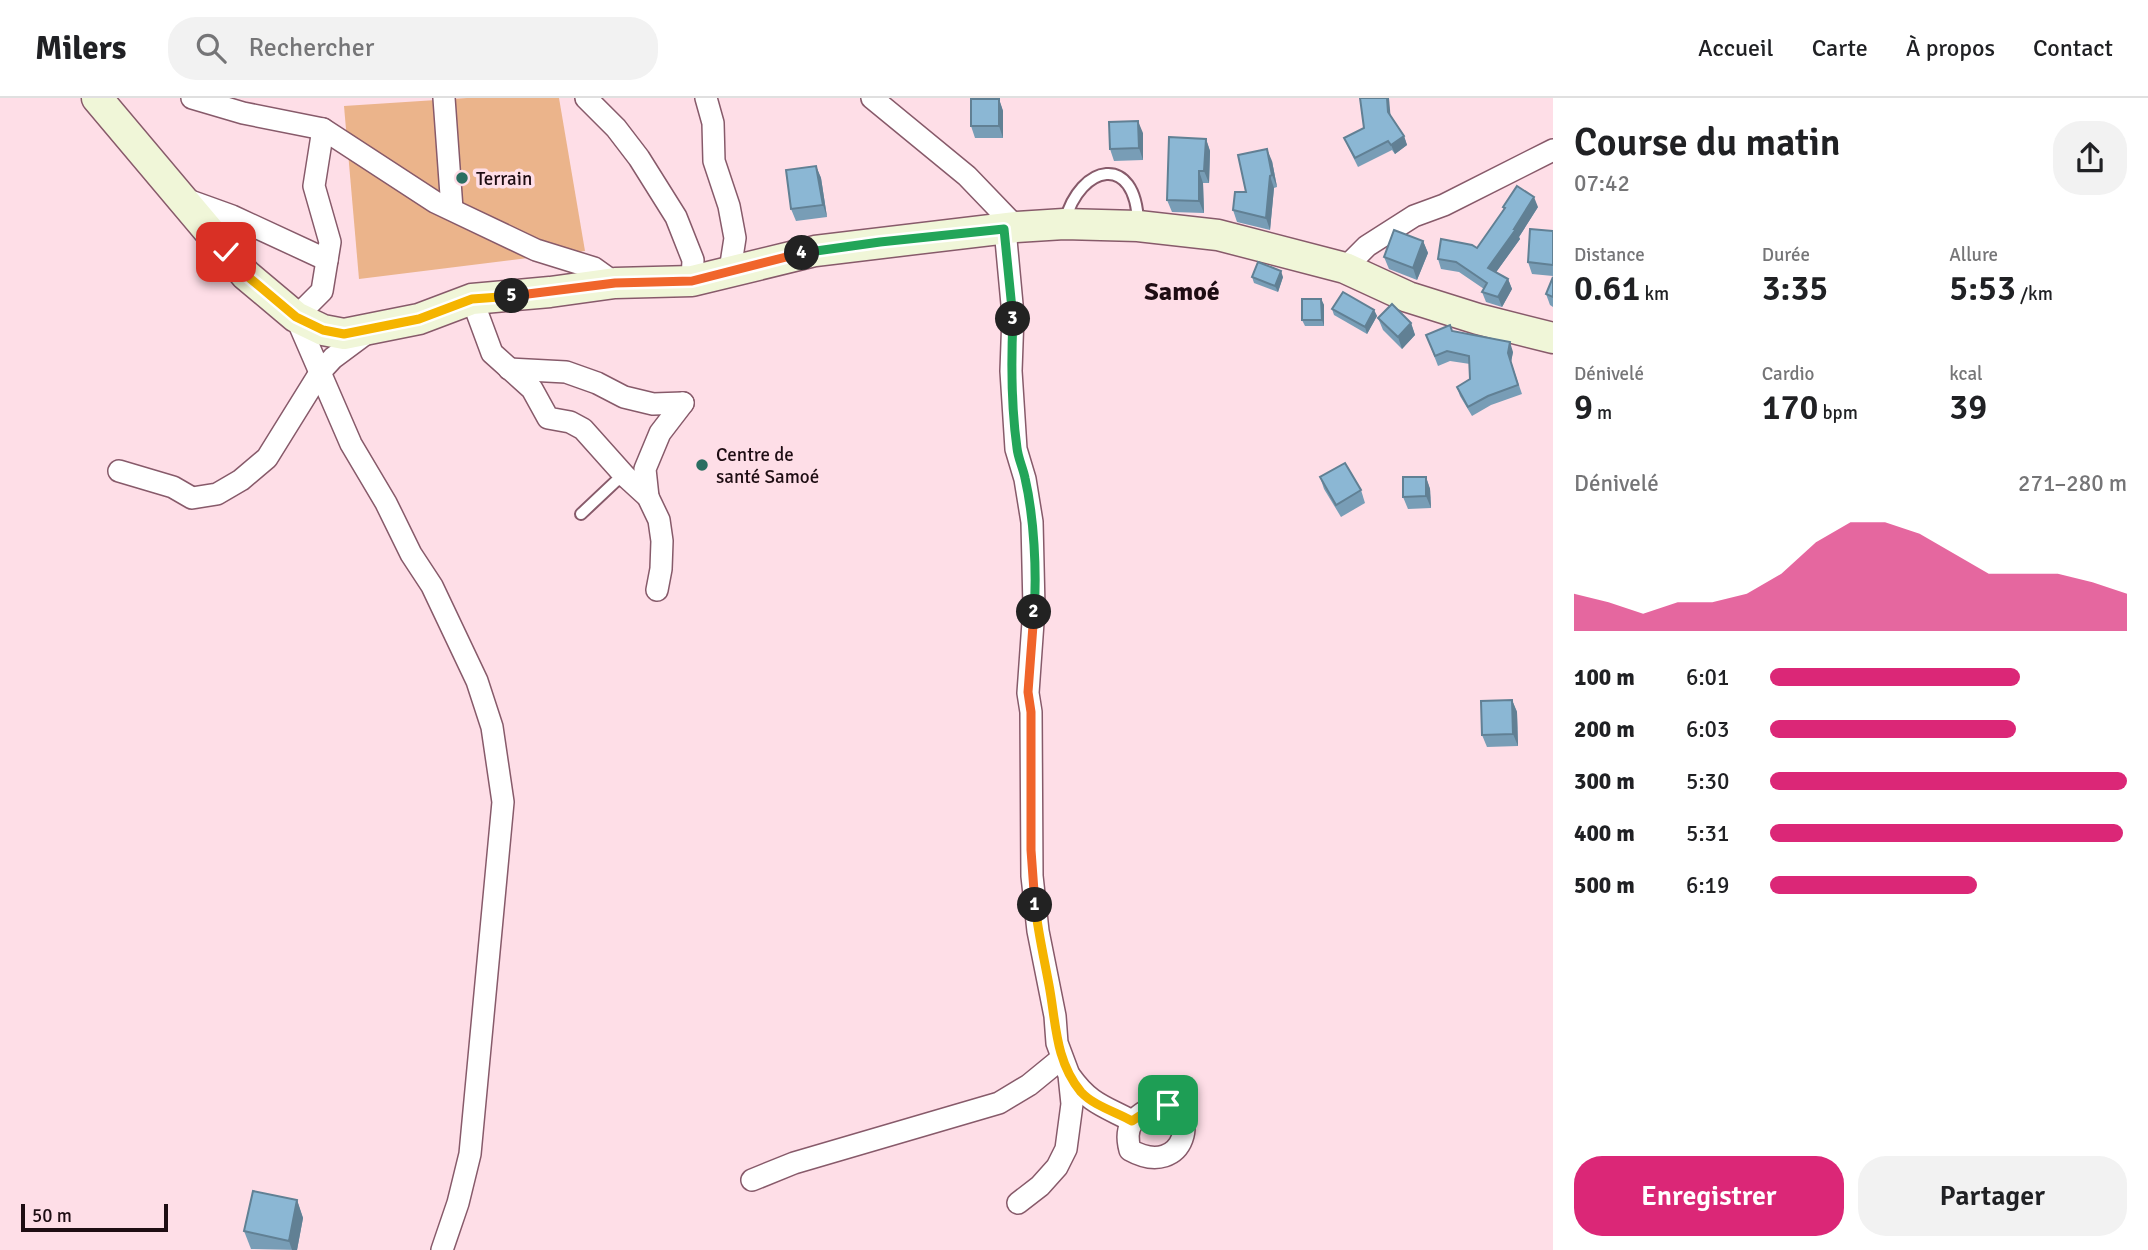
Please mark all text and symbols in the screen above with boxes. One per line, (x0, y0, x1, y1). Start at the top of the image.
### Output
search box (168, 17, 658, 80)
text: Milers (35, 28, 126, 69)
icon: search (192, 29, 230, 67)
text: Rechercher (248, 32, 374, 64)
text: Accueil (1698, 33, 1774, 63)
text: Carte (1812, 33, 1868, 63)
text: À propos (1906, 33, 1995, 63)
text: Contact (2033, 33, 2113, 63)
text: Course du matin (1574, 119, 1841, 166)
button: share (2053, 121, 2127, 195)
place label: Terrain (476, 167, 532, 191)
text: 07:42 (1574, 169, 1630, 198)
marker: Terrain (454, 170, 470, 186)
pin (196, 222, 256, 282)
icon: check (207, 233, 245, 271)
pin: 4 (784, 236, 820, 270)
text: 4 (796, 240, 807, 264)
text: Distance (1574, 243, 1645, 267)
text: Durée (1762, 243, 1810, 267)
text: Allure (1949, 243, 1998, 267)
text: 0.61 (1574, 267, 1640, 310)
text: 3:35 (1762, 267, 1828, 310)
text: 5:53 (1949, 267, 2016, 310)
district label: Samoé (1144, 276, 1220, 308)
pin: 5 (494, 278, 530, 314)
text: km (1640, 282, 1669, 306)
text: /km (2016, 282, 2053, 306)
text: 5 (506, 283, 517, 307)
pin: 3 (996, 302, 1030, 336)
text: 3 (1007, 306, 1018, 330)
text: Dénivelé (1574, 362, 1644, 386)
text: Cardio (1762, 362, 1814, 386)
text: kcal (1949, 362, 1983, 386)
text: 9 (1574, 386, 1593, 429)
text: 170 (1762, 386, 1818, 429)
text: 39 (1949, 386, 1987, 429)
text: m (1593, 401, 1612, 425)
text: bpm (1818, 401, 1858, 425)
place label: Centre de santé Samoé (716, 443, 819, 489)
marker: Centre de santé Samoé (694, 457, 710, 473)
text: Dénivelé (1574, 469, 1659, 498)
text: 271–280 m (2018, 469, 2127, 498)
pin: 2 (1016, 594, 1052, 630)
text: 2 (1028, 599, 1039, 623)
text: 100 m (1574, 663, 1635, 692)
text: 6:01 (1686, 663, 1729, 692)
text: 200 m (1574, 715, 1635, 744)
text: 6:03 (1686, 715, 1729, 744)
text: 300 m (1574, 767, 1635, 796)
text: 5:30 (1686, 767, 1729, 796)
text: 400 m (1574, 819, 1635, 848)
text: 5:31 (1686, 819, 1729, 848)
text: 500 m (1574, 871, 1635, 900)
text: 6:19 (1686, 871, 1729, 900)
pin: 1 (1018, 888, 1052, 922)
text: 1 (1029, 892, 1040, 916)
pin (1138, 1075, 1198, 1135)
icon: arrive (1149, 1086, 1187, 1124)
button: Enregistrer (1574, 1156, 1844, 1236)
button: Partager (1858, 1156, 2127, 1236)
scale bar (21, 1201, 168, 1233)
text: 50 m (32, 1204, 72, 1228)

